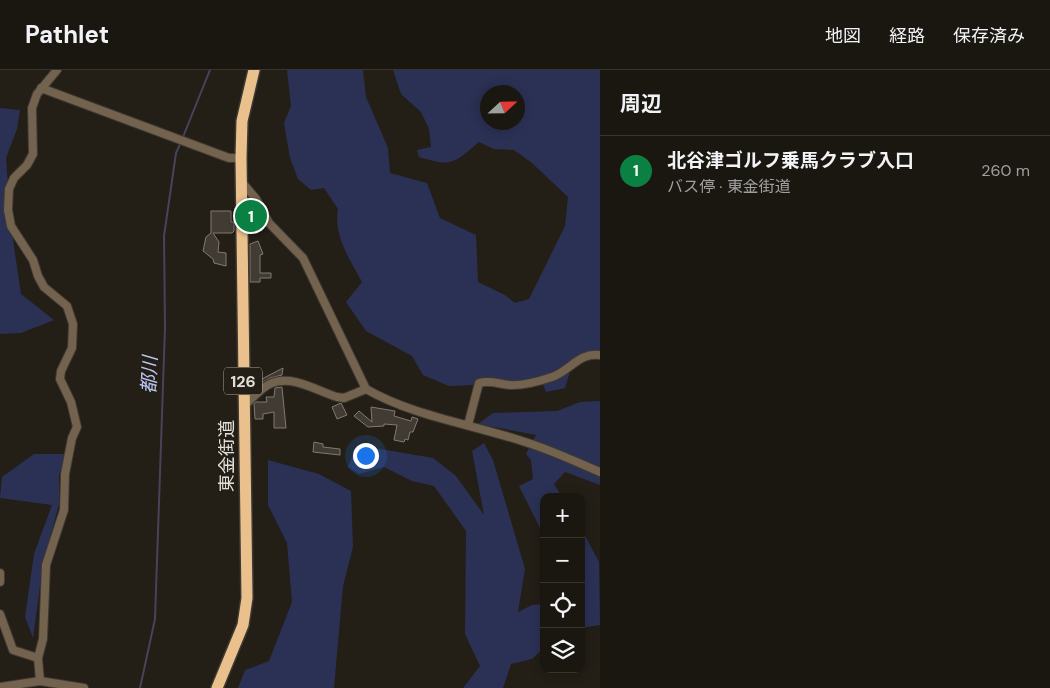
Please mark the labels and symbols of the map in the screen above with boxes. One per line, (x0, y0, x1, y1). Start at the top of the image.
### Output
north arrow (480, 85, 525, 130)
pin: 1 (235, 197, 267, 235)
water label: 都川 (136, 354, 163, 394)
road number: 126 (224, 368, 262, 394)
street label: 東金街道 (215, 420, 239, 492)
your location (353, 443, 379, 469)

